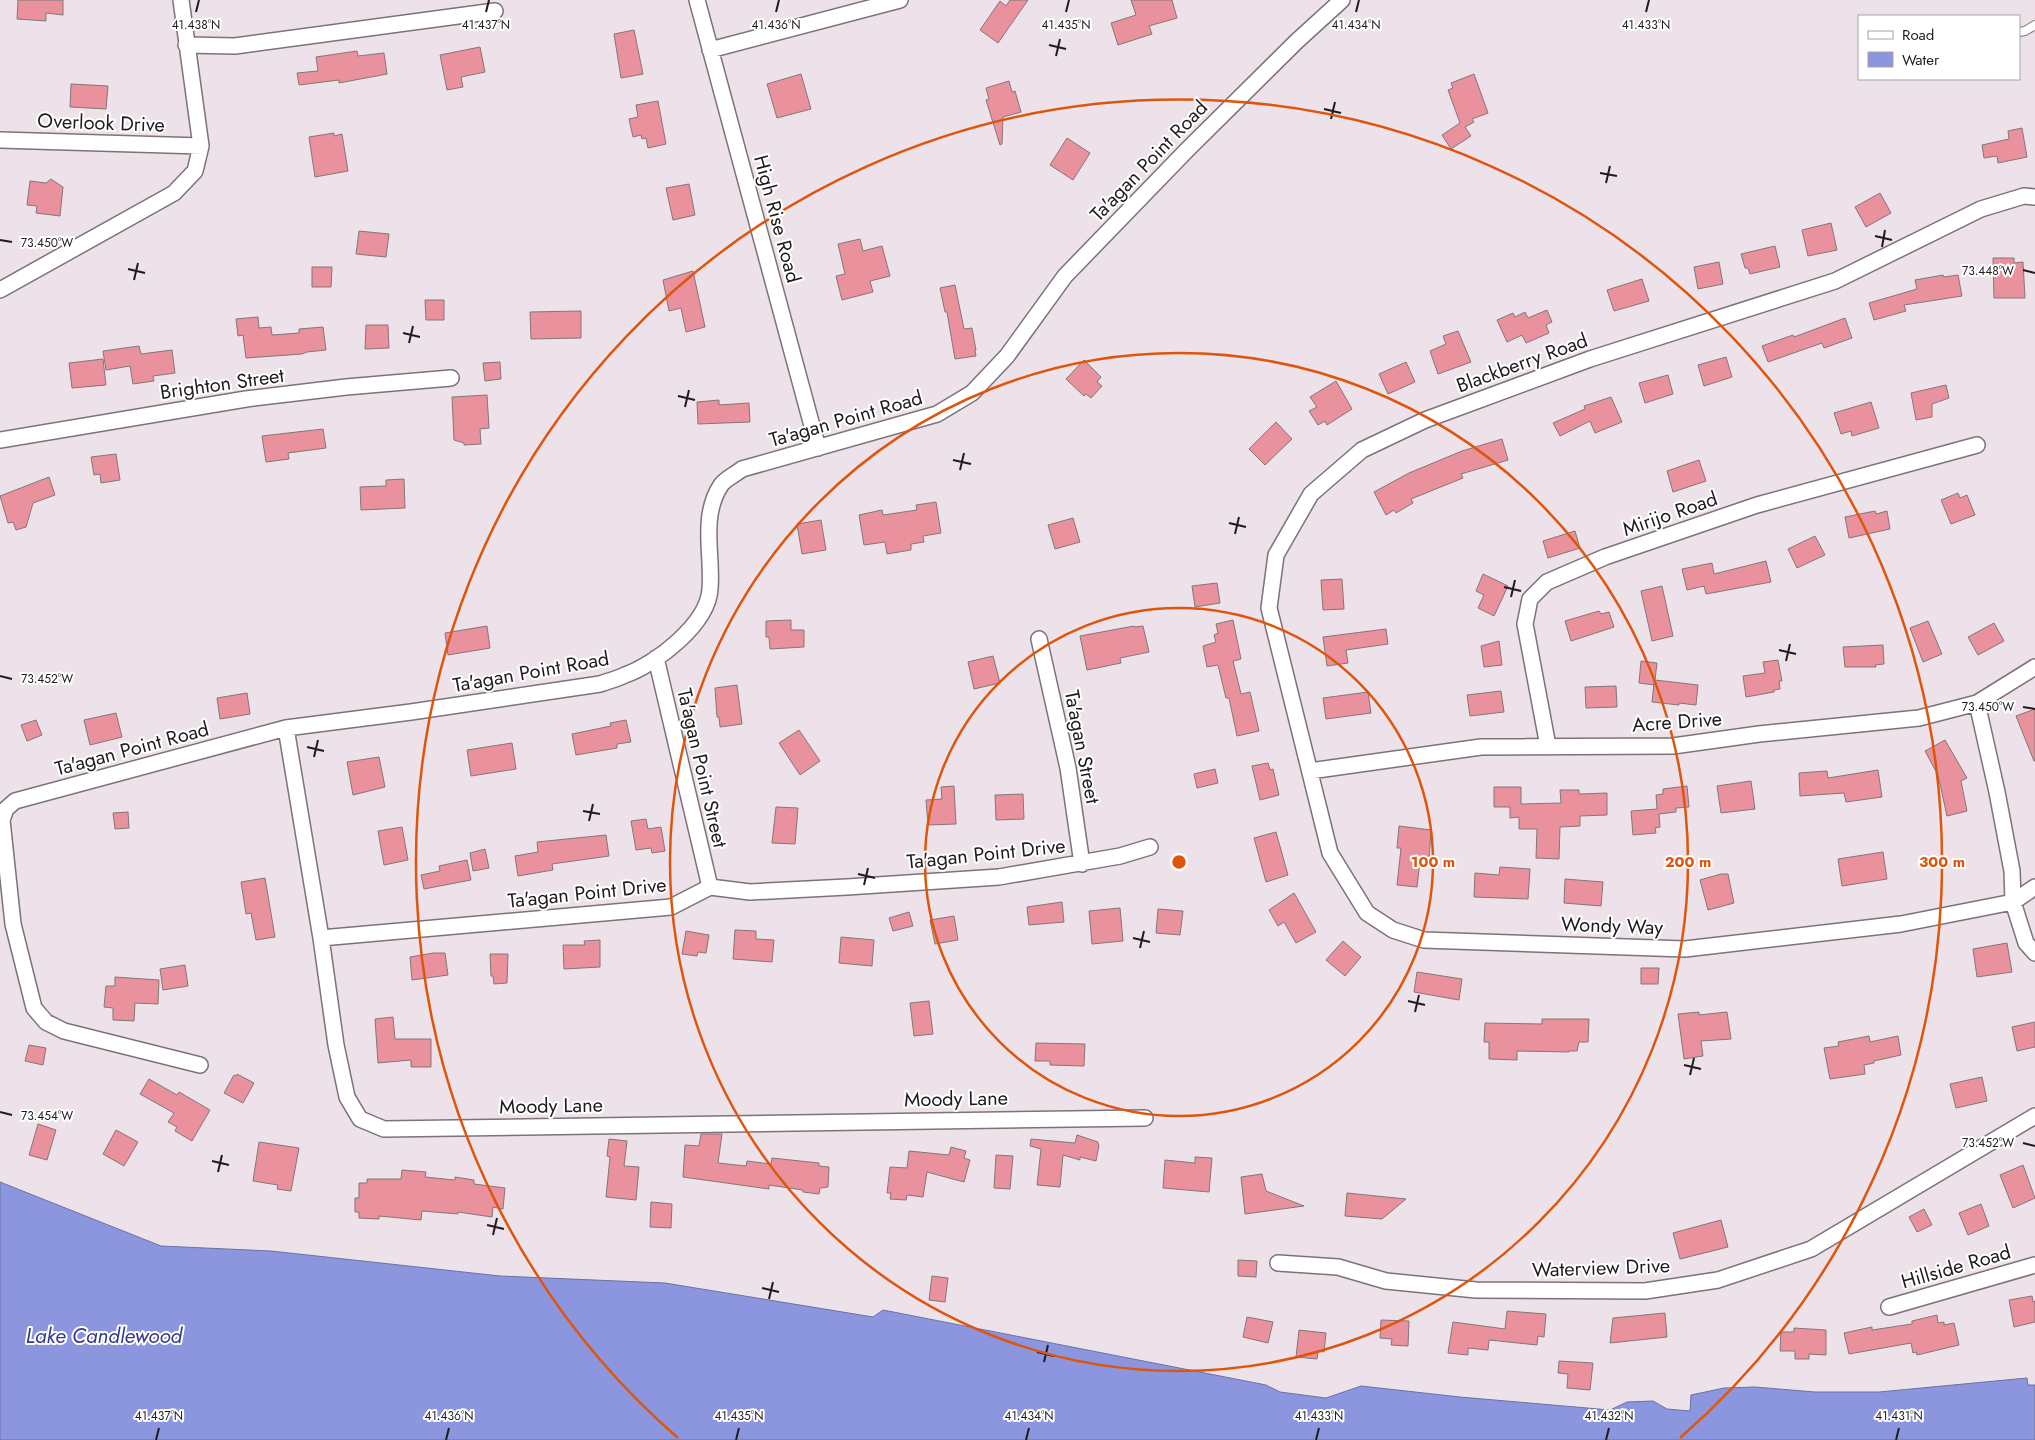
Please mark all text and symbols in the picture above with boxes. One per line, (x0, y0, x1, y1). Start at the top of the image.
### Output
legend (1858, 15, 2020, 80)
text: 41.438°N (172, 16, 220, 34)
text: 41.437°N (462, 16, 510, 34)
text: 41.436°N (751, 16, 801, 34)
text: 41.435°N (1042, 16, 1090, 34)
text: 41.434°N (1331, 16, 1381, 34)
text: 41.433°N (1622, 16, 1670, 34)
text: Road (1902, 24, 1934, 46)
text: Water (1902, 49, 1940, 71)
street label: Ta'agan Point Road (1084, 94, 1214, 228)
street label: Overlook Drive (37, 106, 165, 140)
street label: High Rise Road (746, 152, 808, 286)
text: 73.450°W (21, 234, 73, 252)
text: 73.448°W (1962, 262, 2014, 280)
street label: Blackberry Road (1452, 326, 1592, 400)
street label: Brighton Street (158, 361, 286, 407)
street label: Ta'agan Point Road (766, 383, 926, 455)
street label: Mirijo Road (1619, 484, 1721, 544)
street label: Ta'agan Point Road (451, 644, 611, 700)
text: 73.452°W (21, 670, 73, 688)
street label: Ta'agan Point Street (670, 685, 734, 851)
street label: Ta'agan Street (1057, 688, 1107, 806)
text: 73.450°W (1962, 698, 2014, 716)
street label: Acre Drive (1631, 704, 1723, 740)
street label: Ta'agan Point Road (52, 715, 212, 783)
street label: Ta'agan Point Drive (905, 831, 1067, 877)
text: 100 m (1411, 851, 1455, 873)
text: 200 m (1665, 851, 1711, 873)
text: 300 m (1919, 851, 1965, 873)
centre of rings (1170, 853, 1188, 871)
street label: Ta'agan Point Drive (506, 870, 668, 916)
street label: Wondy Way (1561, 910, 1664, 942)
street label: Moody Lane (904, 1084, 1008, 1114)
street label: Moody Lane (499, 1091, 603, 1121)
text: 73.454°W (21, 1107, 73, 1125)
text: 73.452°W (1962, 1134, 2014, 1152)
street label: Hillside Road (1898, 1238, 2014, 1296)
street label: Waterview Drive (1532, 1251, 1670, 1285)
water label: Lake Candlewood (26, 1321, 184, 1351)
text: 41.437°N (135, 1407, 183, 1425)
text: 41.436°N (424, 1407, 474, 1425)
text: 41.435°N (715, 1407, 763, 1425)
text: 41.434°N (1004, 1407, 1054, 1425)
text: 41.433°N (1295, 1407, 1343, 1425)
text: 41.432°N (1584, 1407, 1634, 1425)
text: 41.431°N (1875, 1407, 1923, 1425)

